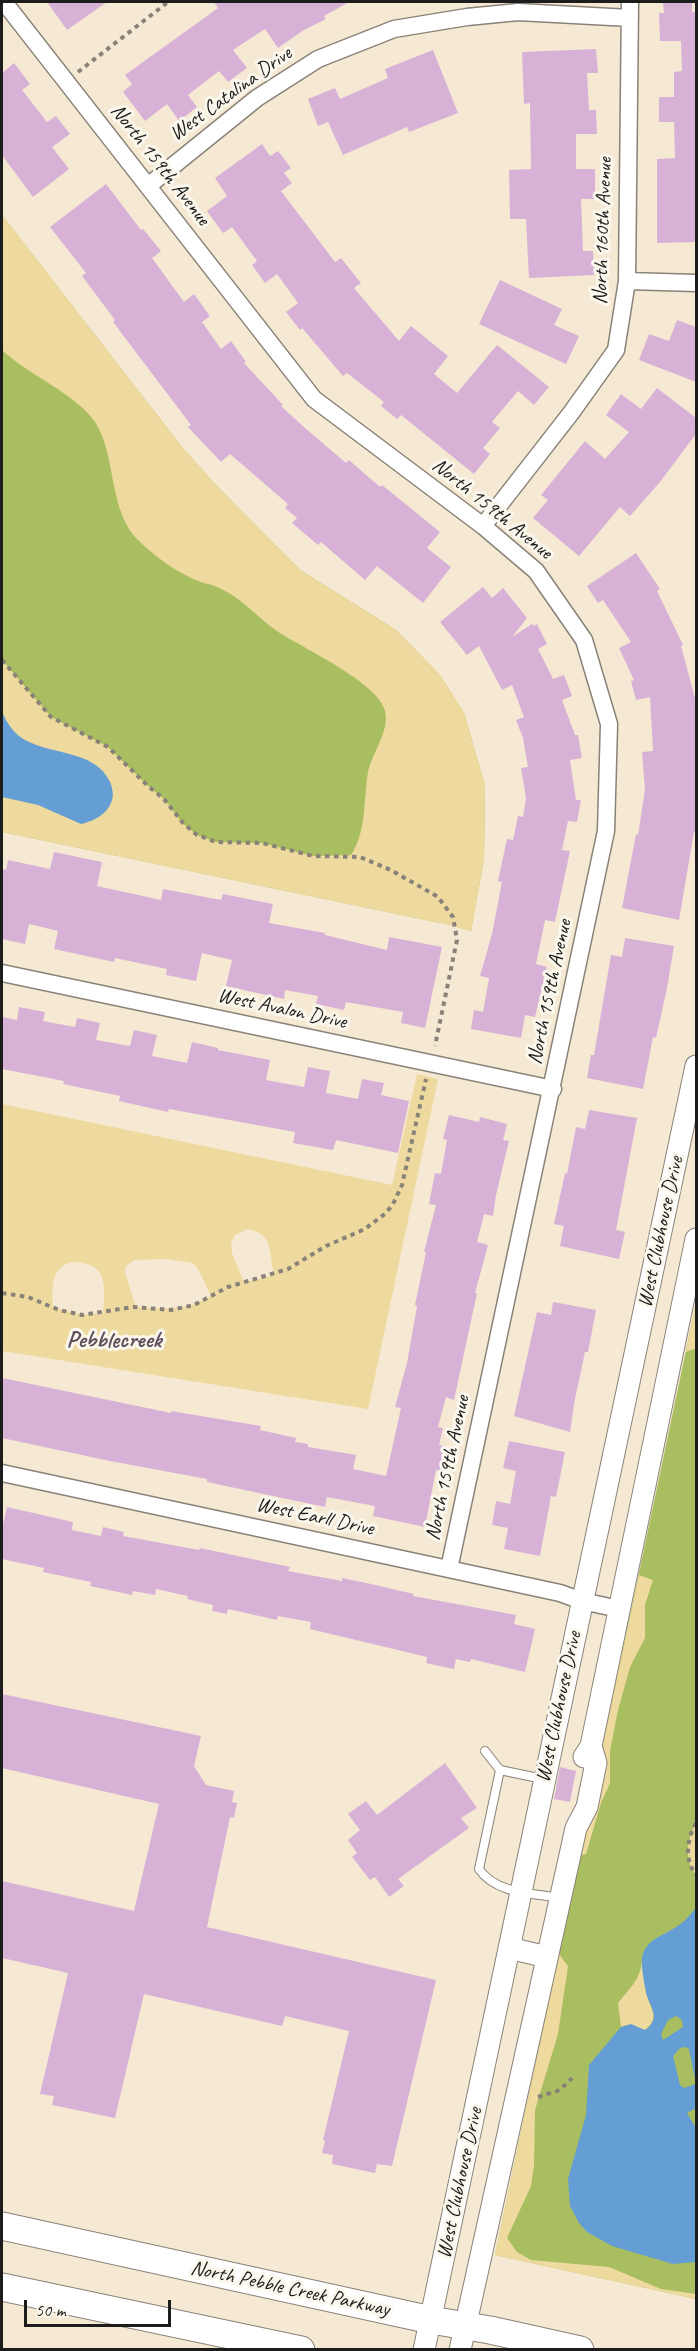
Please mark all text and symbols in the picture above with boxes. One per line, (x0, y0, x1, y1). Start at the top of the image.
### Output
street label: West Catalina Drive (165, 41, 297, 147)
street label: North 159th Avenue (105, 99, 215, 231)
street label: North 160th Avenue (588, 157, 618, 305)
street label: North 159th Avenue (427, 453, 557, 565)
street label: North 159th Avenue (522, 917, 578, 1067)
street label: West Avalon Drive (215, 983, 349, 1035)
street label: West Clubhouse Drive (633, 1154, 689, 1310)
district label: Pebblecreek (67, 1327, 161, 1355)
street label: North 159th Avenue (420, 1393, 476, 1543)
street label: West Earll Drive (254, 1492, 376, 1542)
street label: West Clubhouse Drive (531, 1629, 587, 1785)
street label: West Clubhouse Drive (432, 2105, 488, 2261)
street label: North Pebble Creek Parkway (188, 2256, 392, 2322)
scale bar (27, 2288, 174, 2326)
text: 50 m (35, 2299, 66, 2321)

